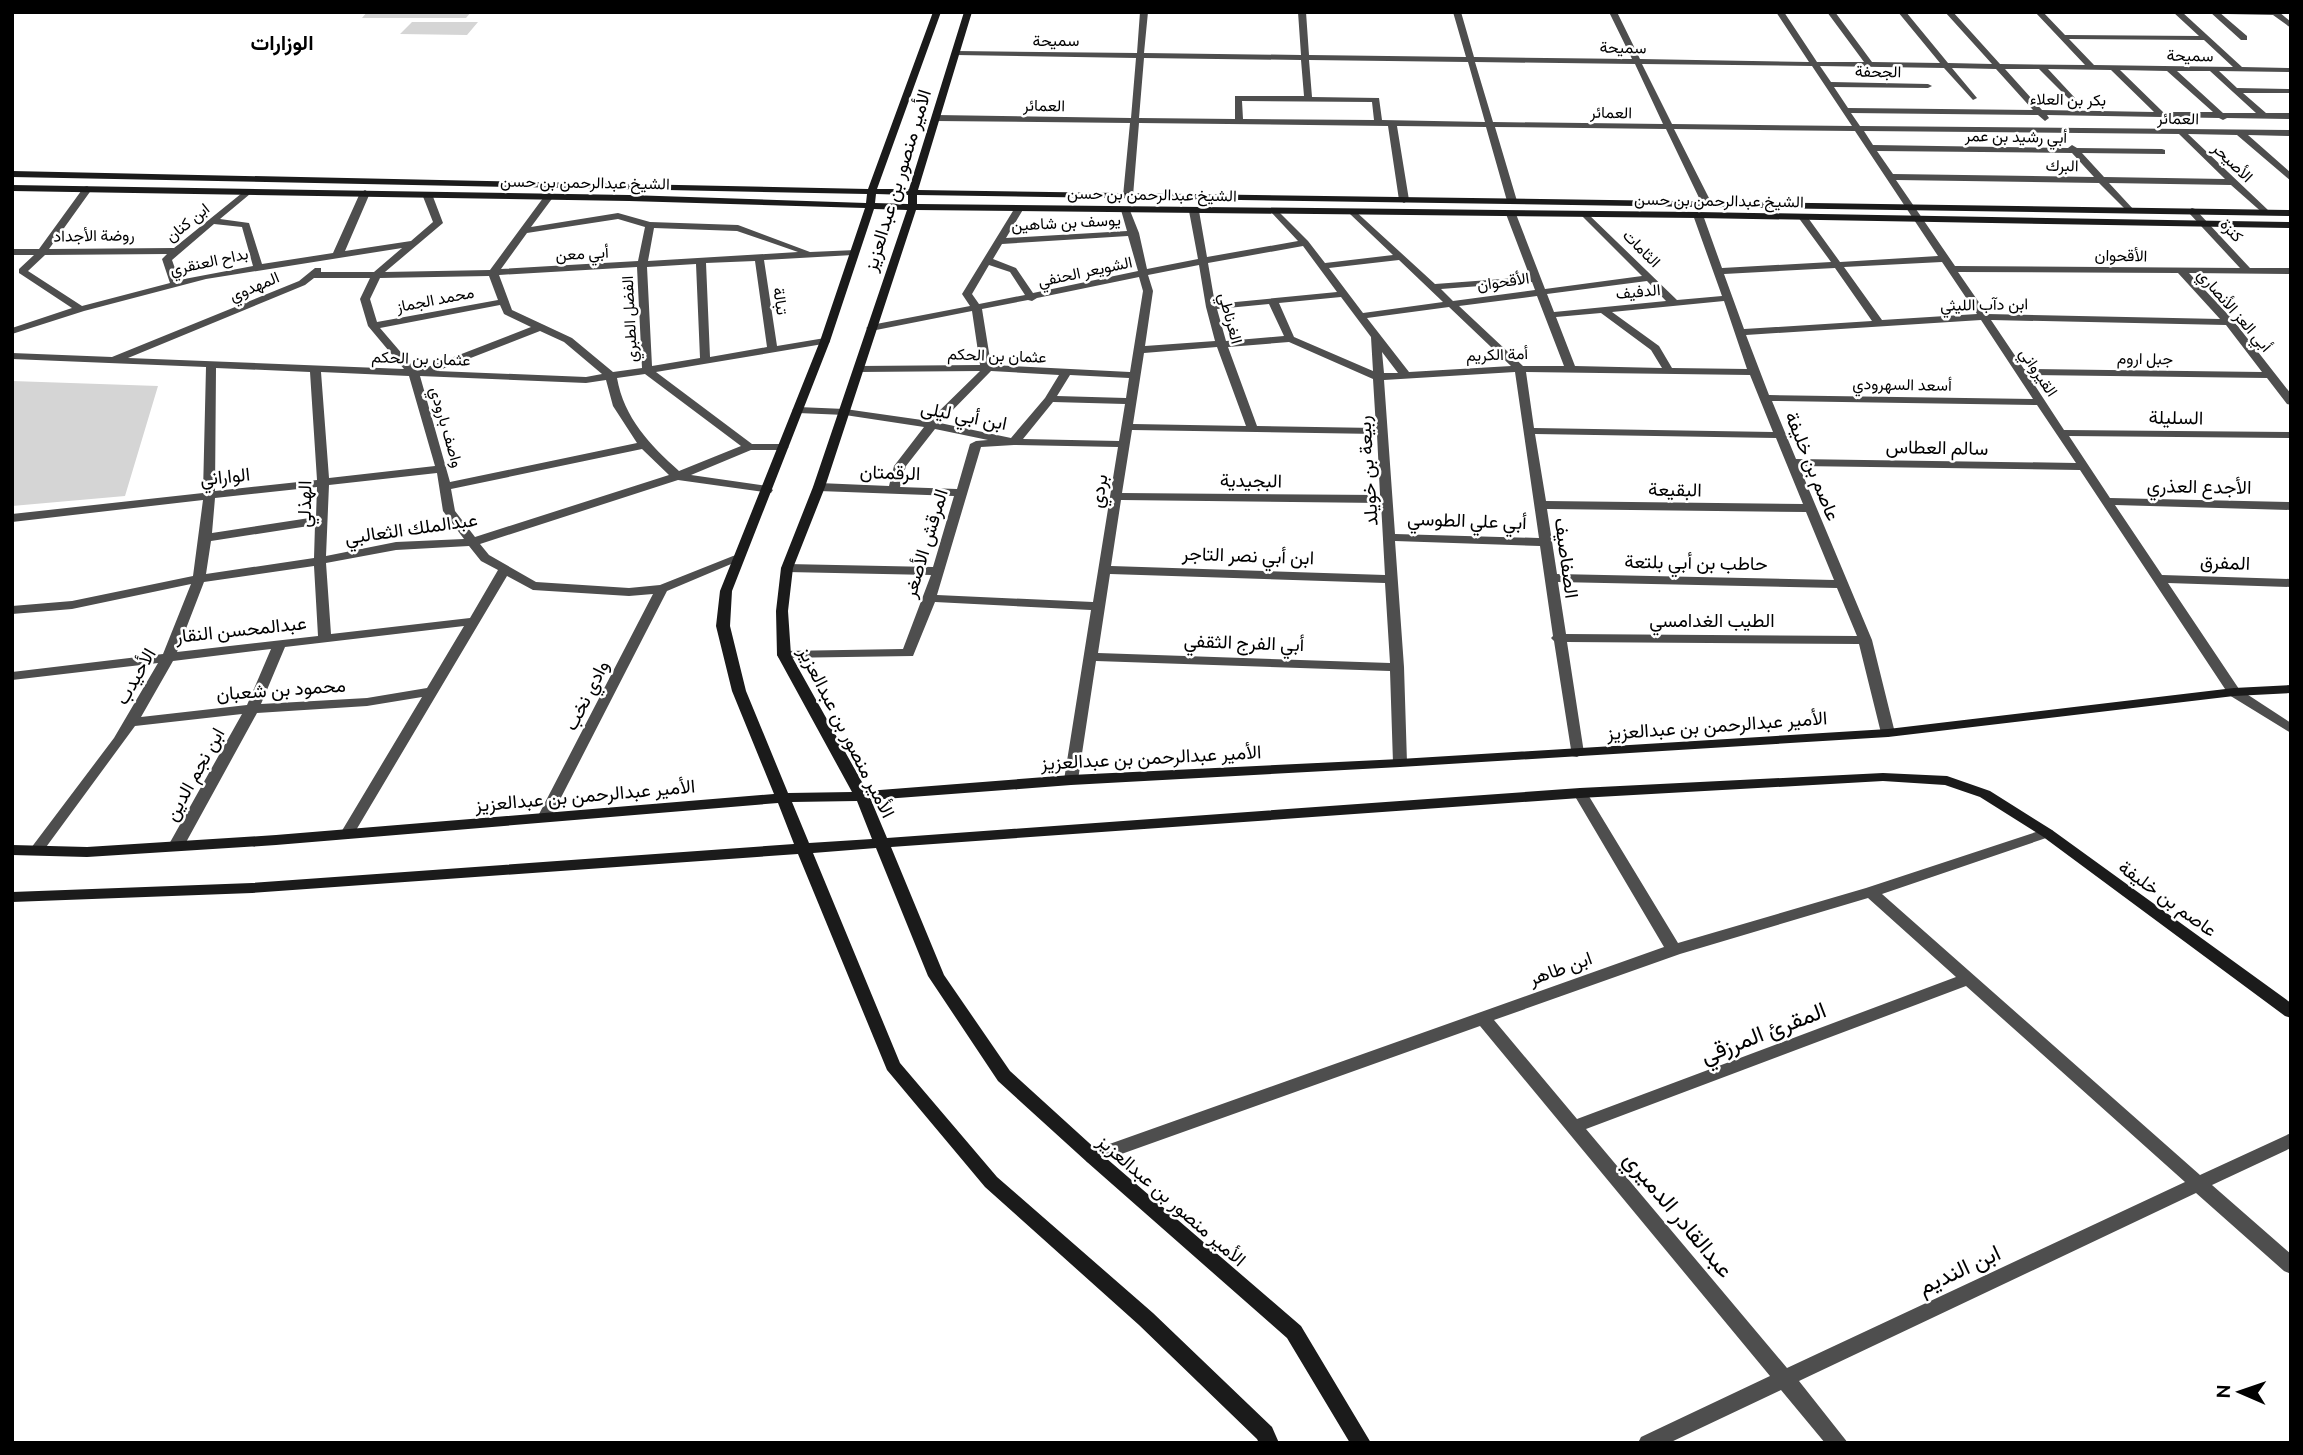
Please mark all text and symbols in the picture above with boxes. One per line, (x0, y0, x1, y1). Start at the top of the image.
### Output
district label: الوزارات (250, 30, 314, 56)
street label: سميحة (1033, 31, 1079, 50)
street label: سميحة (1599, 38, 1647, 57)
street label: سميحة (2166, 46, 2214, 65)
street label: الجحفة (1855, 62, 1901, 81)
street label: الأمير منصور بن عبدالعزيز (859, 86, 936, 275)
street label: بكر بن العلاء (2030, 89, 2106, 111)
street label: العمائر (1022, 96, 1065, 116)
street label: العمائر (1589, 103, 1632, 123)
street label: العمائر (2156, 109, 2199, 129)
street label: أبي رشيد بن عمر (1964, 126, 2068, 151)
street label: الأصيحر (2207, 138, 2257, 187)
street label: البرك (2045, 156, 2079, 176)
street label: الشيخ عبدالرحمن بن حسن (500, 172, 670, 195)
street label: الشيخ عبدالرحمن بن حسن (1067, 184, 1237, 207)
street label: الشيخ عبدالرحمن بن حسن (1634, 190, 1804, 213)
street label: ابن كنان (161, 199, 214, 247)
street label: يوسف بن شاهين (1011, 210, 1122, 236)
street label: كنزة (2215, 215, 2247, 247)
street label: روضة الأجداد (53, 225, 135, 247)
street label: الثامات (1620, 226, 1664, 270)
street label: أبي معن (555, 243, 610, 268)
street label: بداح العنقري (168, 244, 251, 283)
street label: الأقحوان (2094, 246, 2147, 266)
street label: الشويعر الحنفي (1036, 252, 1135, 295)
street label: أبي العز الأنصاري (2191, 265, 2276, 358)
street label: المهدوي (226, 267, 284, 309)
street label: الأقحوان (1476, 268, 1531, 296)
street label: الفضل الطبري (618, 275, 645, 363)
street label: الدفيف (1615, 280, 1661, 303)
street label: محمد الجماز (394, 283, 476, 318)
street label: تبالة (769, 286, 792, 316)
street label: الغرناطي (1211, 290, 1246, 347)
street label: ابن دآب الليثي (1940, 294, 2028, 319)
street label: عثمان بن الحكم (947, 344, 1047, 368)
street label: أمة الكريم (1466, 344, 1529, 366)
street label: القيرواني (2012, 344, 2062, 402)
street label: عثمان بن الحكم (371, 347, 471, 371)
street label: جبل اروم (2117, 349, 2174, 369)
street label: أسعد السهرودي (1852, 374, 1952, 399)
street label: واصف بارودي (422, 385, 467, 471)
street label: ابن أبي ليلى (918, 396, 1009, 439)
street label: السليلة (2148, 406, 2204, 429)
street label: عاصم بن خليفة (1779, 408, 1845, 525)
street label: ربيعة بن خويلد (1352, 415, 1383, 527)
street label: سالم العطاس (1885, 435, 1989, 461)
street label: الرقمتان (859, 460, 921, 485)
street label: الواراني (199, 462, 252, 495)
street label: البجيدية (1220, 468, 1282, 493)
street label: بردي (1084, 473, 1116, 510)
street label: الأجدع العذري (2146, 474, 2252, 503)
street label: البقيعة (1648, 478, 1702, 501)
street label: الهذلي (293, 480, 320, 528)
street label: المرقش الأصغر (898, 486, 953, 601)
street label: أبي علي الطوسي (1407, 507, 1527, 538)
street label: عبدالملك الثعالبي (343, 508, 479, 553)
street label: الصفاصيف (1549, 516, 1584, 600)
street label: ابن أبي نصر التاجر (1180, 542, 1314, 573)
street label: حاطب بن أبي بلتعة (1624, 550, 1768, 579)
street label: المفرق (2200, 550, 2250, 575)
street label: الطيب الغدامسي (1649, 609, 1775, 636)
street label: عبدالمحسن النقار (173, 611, 308, 648)
street label: أبي الفرج الثقفي (1183, 629, 1305, 660)
street label: الأمير منصور بن عبدالعزيز (793, 642, 900, 822)
street label: الأحيدب (110, 644, 161, 709)
street label: وادي نخب (559, 656, 617, 736)
street label: محمود بن شعبان (215, 673, 347, 705)
street label: الأمير عبدالرحمن بن عبدالعزيز (1605, 706, 1828, 745)
street label: ابن نجم الدين (159, 724, 230, 825)
street label: الأمير عبدالرحمن بن عبدالعزيز (1039, 740, 1262, 775)
street label: الأمير عبدالرحمن بن عبدالعزيز (473, 774, 696, 817)
street label: عاصم بن خليفة (2114, 855, 2221, 943)
street label: ابن طاهر (1524, 946, 1595, 991)
street label: المقرئ المرزقي (1697, 997, 1832, 1074)
street label: الأمير منصور بن عبدالعزيز (1092, 1129, 1251, 1271)
street label: عبدالقادر الدميري (1614, 1146, 1739, 1286)
street label: ابن النديم (1914, 1239, 2005, 1302)
north arrow (2205, 1357, 2275, 1427)
text: N (2212, 1384, 2234, 1399)

